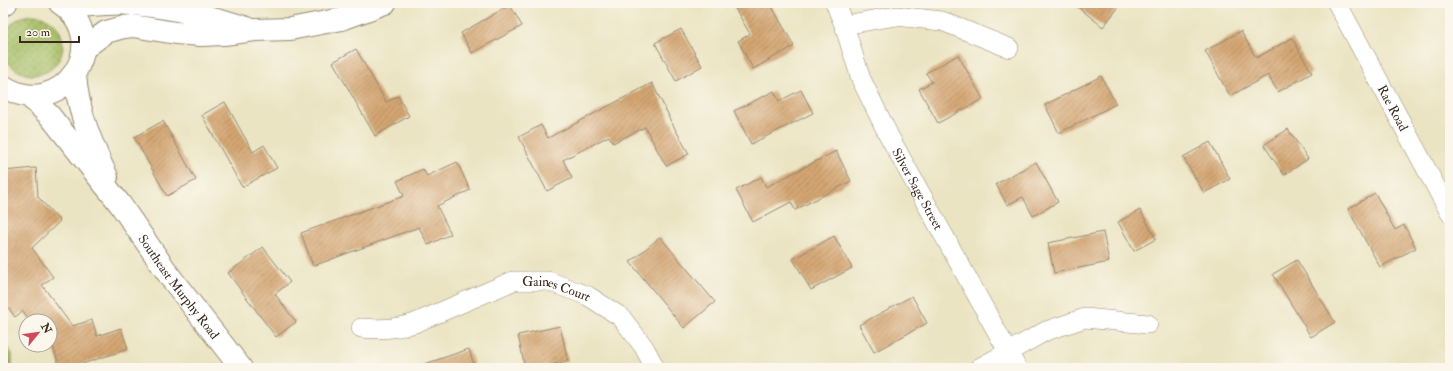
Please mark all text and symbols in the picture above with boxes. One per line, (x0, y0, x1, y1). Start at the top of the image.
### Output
scale bar (20, 18, 79, 44)
text: 20 m (26, 25, 51, 40)
street label: Rae Road (1374, 82, 1412, 135)
street label: Silver Sage Street (888, 145, 946, 233)
street label: Southeast Murphy Road (134, 232, 223, 343)
street label: Gaines Court (522, 274, 594, 305)
north arrow (18, 313, 58, 353)
text: N (38, 320, 55, 337)

